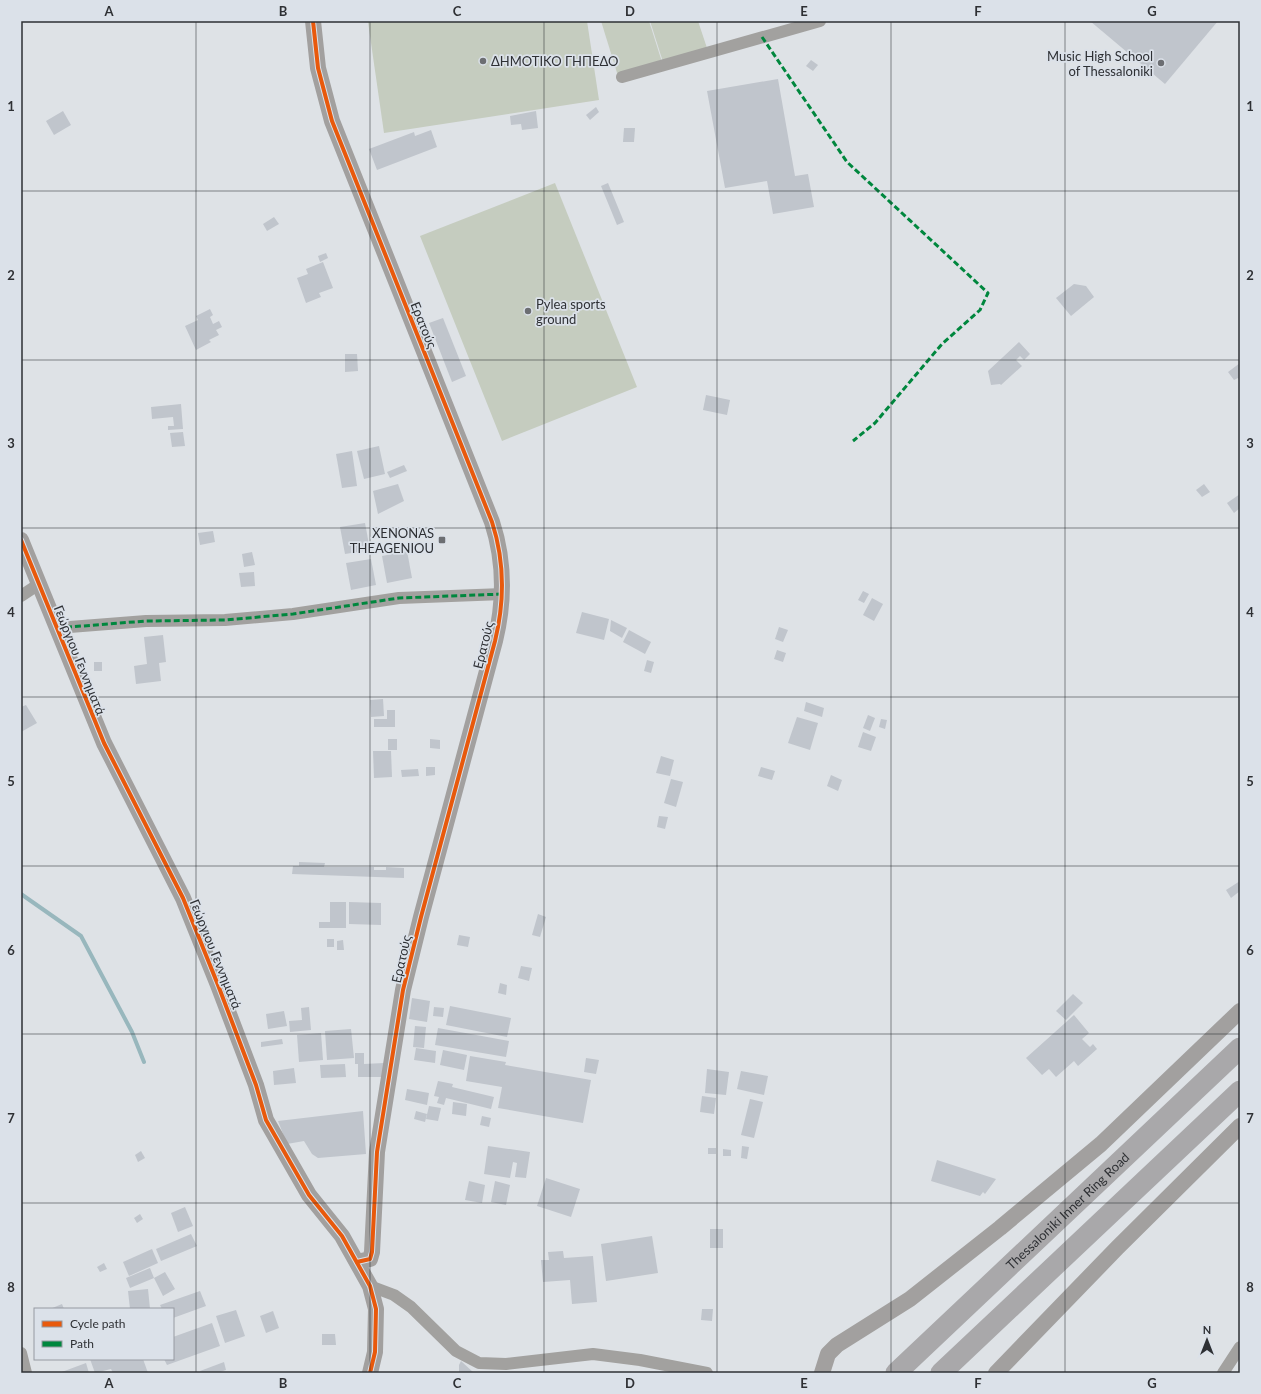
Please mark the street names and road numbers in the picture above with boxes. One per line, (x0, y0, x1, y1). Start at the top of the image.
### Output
street label: Ερατούς (407, 299, 441, 351)
street label: Γεώργιου Γεννηματά (51, 603, 109, 717)
street label: Ερατούς (469, 619, 497, 671)
street label: Γεώργιου Γεννηματά (187, 897, 245, 1011)
street label: Ερατούς (388, 933, 414, 985)
street label: Thessaloniki Inner Ring Road (1003, 1149, 1132, 1273)

